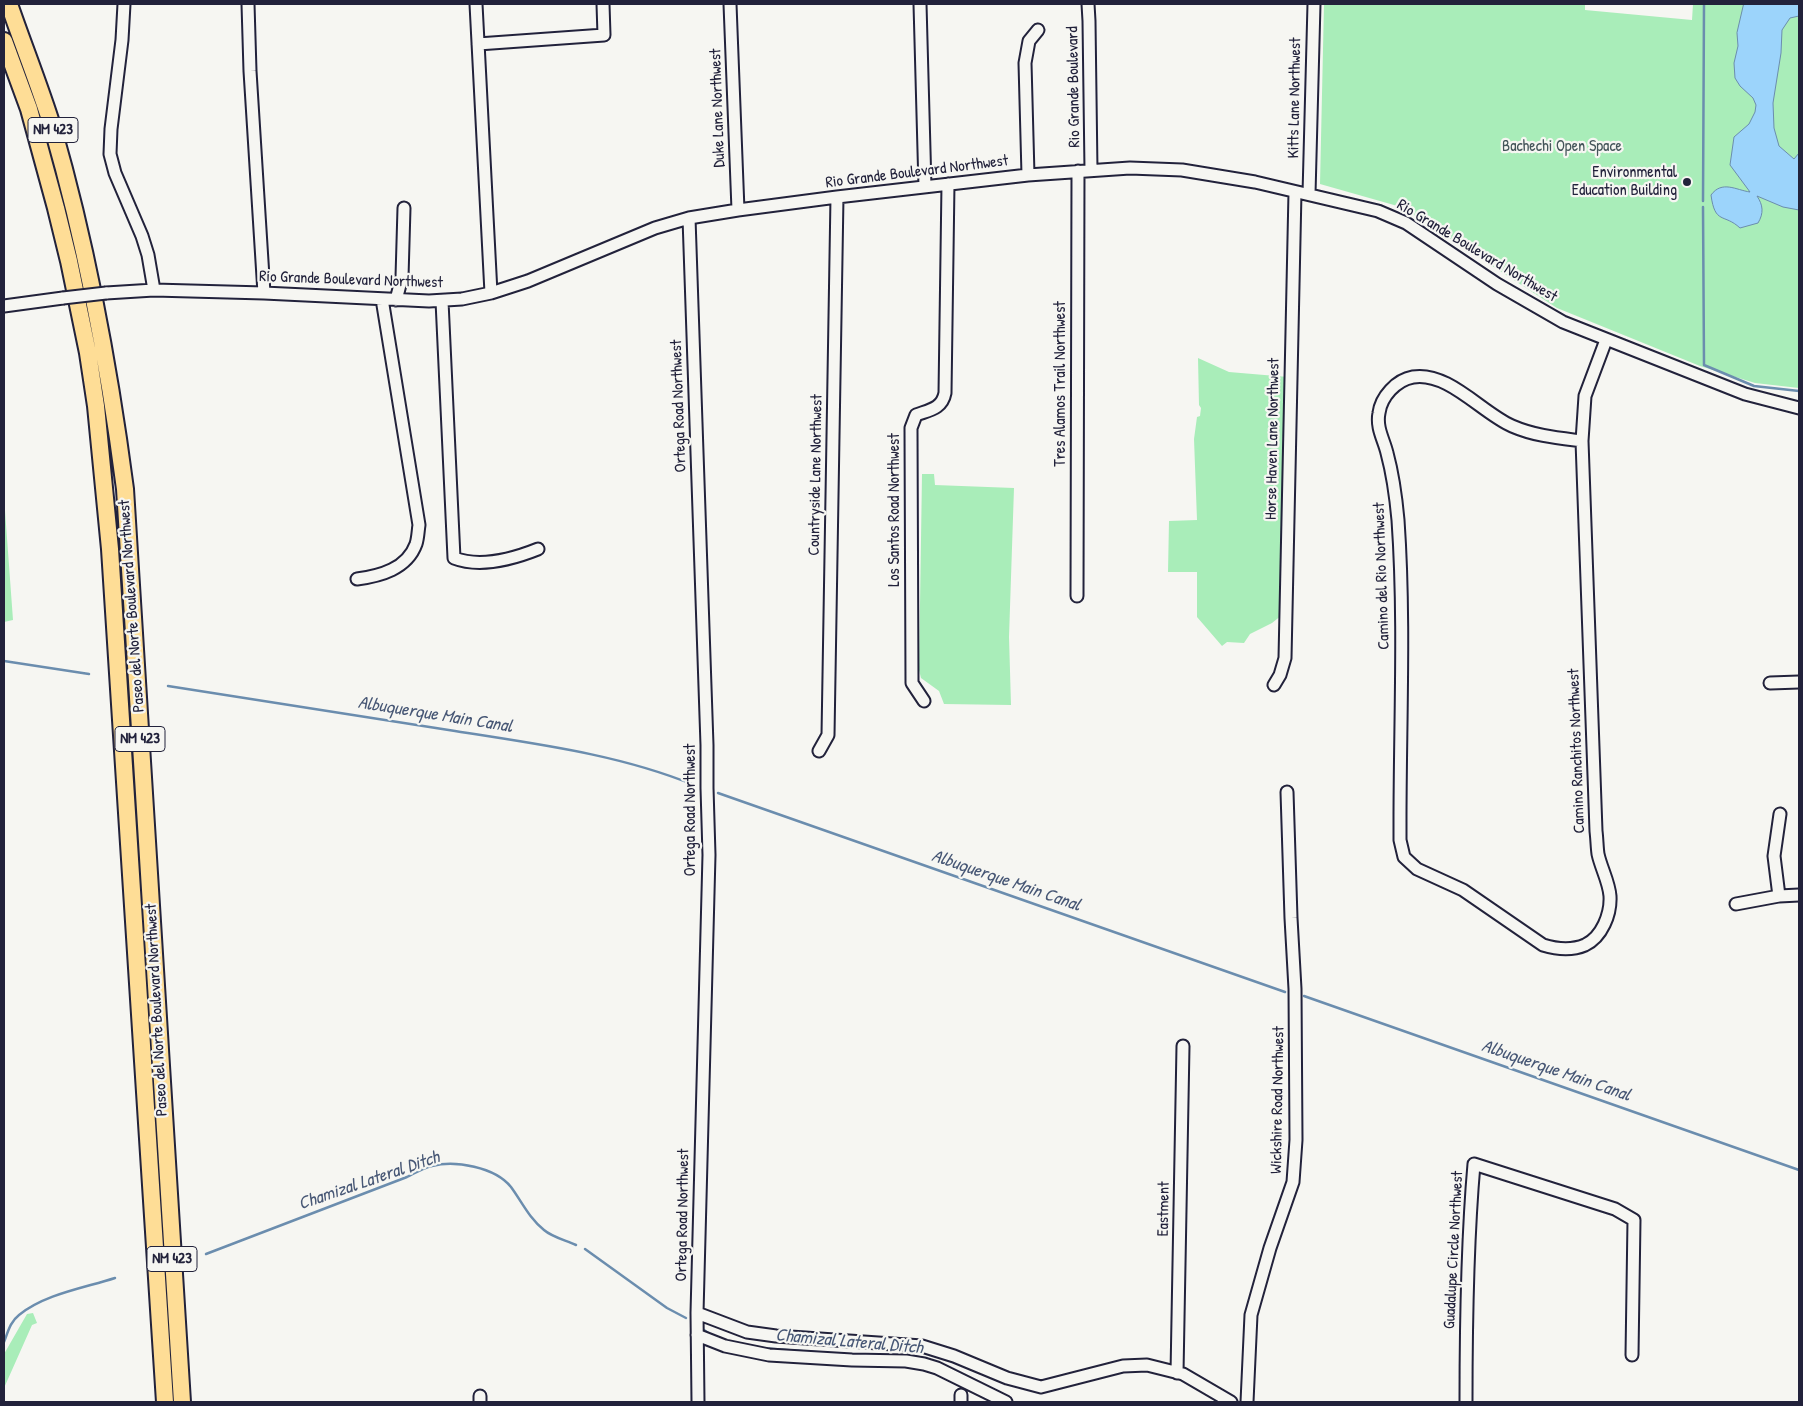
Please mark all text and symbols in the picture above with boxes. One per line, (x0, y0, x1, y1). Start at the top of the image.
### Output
street label: Rio Grande Boulevard (1063, 26, 1085, 148)
street label: Kitts Lane Northwest (1284, 37, 1306, 159)
street label: Duke Lane Northwest (706, 48, 730, 168)
road number: NM 423 (28, 118, 78, 142)
park label: Bachechi Open Space (1502, 137, 1622, 157)
street label: Rio Grande Boulevard Northwest (825, 151, 1009, 193)
place label: Environmental Education Building (1572, 163, 1677, 201)
marker: Environmental Education Building (1681, 176, 1693, 188)
street label: Rio Grande Boulevard Northwest (1393, 195, 1561, 307)
street label: Rio Grande Boulevard Northwest (259, 267, 443, 293)
street label: Tres Alamos Trail Northwest (1051, 301, 1071, 467)
street label: Ortega Road Northwest (667, 339, 691, 473)
street label: Horse Haven Lane Northwest (1262, 358, 1284, 520)
street label: Countryside Lane Northwest (805, 394, 827, 556)
street label: Los Santos Road Northwest (885, 433, 905, 587)
street label: Paseo del Norte Boulevard Northwest (115, 499, 149, 713)
street label: Camino del Rio Northwest (1370, 502, 1394, 650)
street label: Camino Ranchitos Northwest (1565, 668, 1589, 834)
water label: Albuquerque Main Canal (356, 692, 514, 738)
road number: NM 423 (115, 726, 165, 752)
street label: Ortega Road Northwest (681, 744, 701, 876)
water label: Albuquerque Main Canal (929, 845, 1083, 917)
street label: Paseo del Norte Boulevard Northwest (142, 903, 172, 1117)
street label: Wickshire Road Northwest (1267, 1026, 1289, 1174)
water label: Albuquerque Main Canal (1479, 1035, 1633, 1107)
water label: Chamizal Lateral Ditch (296, 1147, 442, 1215)
street label: Ortega Road Northwest (672, 1148, 694, 1282)
street label: Guadalupe Circle Northwest (1440, 1170, 1468, 1330)
street label: Eastment (1154, 1181, 1174, 1237)
road number: NM 423 (147, 1246, 197, 1272)
water label: Chamizal Lateral Ditch (774, 1325, 924, 1359)

